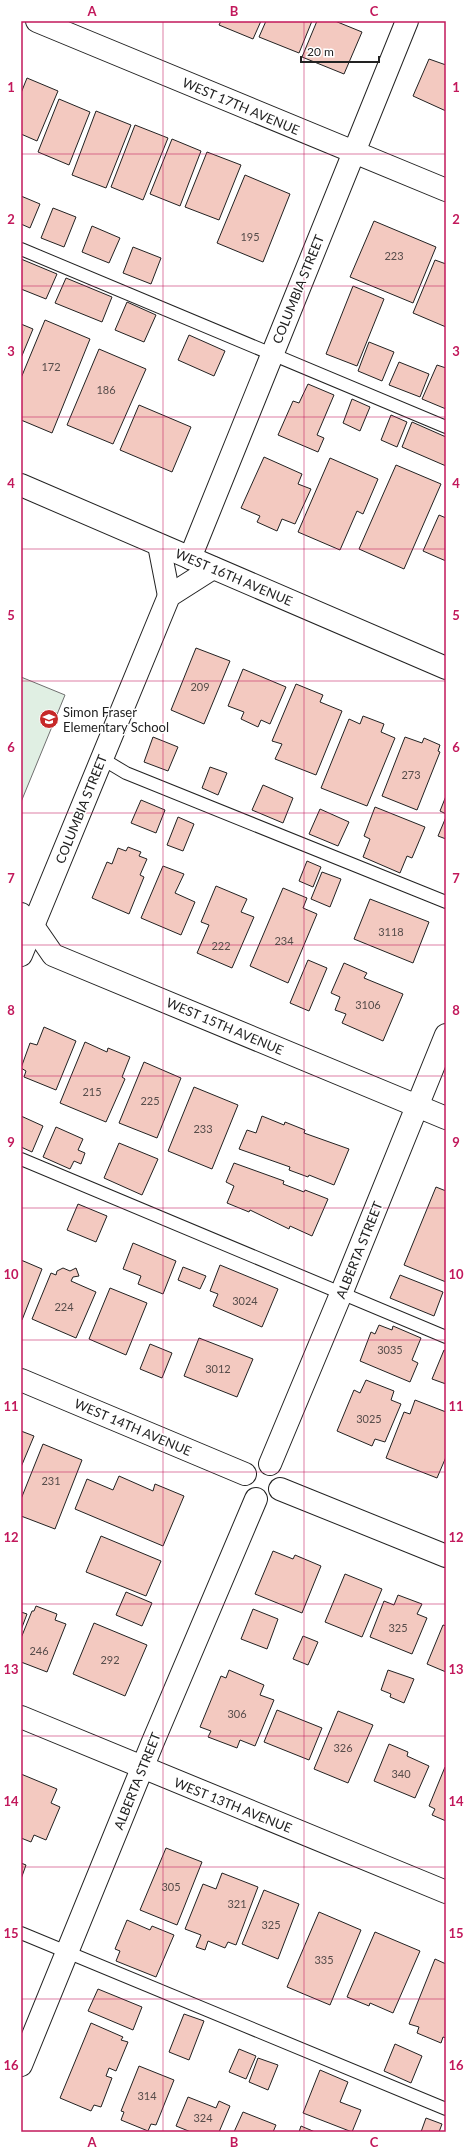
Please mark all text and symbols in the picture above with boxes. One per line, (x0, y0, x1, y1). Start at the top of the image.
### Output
text: A (86, 3, 97, 19)
text: B (230, 3, 239, 19)
text: C (370, 3, 379, 19)
scale bar (301, 38, 379, 64)
text: 20 m (307, 44, 334, 59)
street label: WEST 17TH AVENUE (180, 74, 302, 138)
text: 1 (7, 79, 15, 95)
text: 1 (452, 79, 460, 95)
text: 2 (7, 211, 15, 227)
text: 2 (452, 211, 460, 227)
house number: 195 (240, 230, 260, 243)
street label: COLUMBIA STREET (269, 232, 327, 346)
house number: 223 (384, 249, 404, 262)
text: 3 (7, 343, 15, 359)
text: 3 (452, 343, 460, 359)
house number: 172 (41, 360, 61, 373)
house number: 186 (96, 383, 116, 396)
text: 4 (7, 475, 15, 491)
text: 4 (452, 475, 460, 491)
street label: WEST 16TH AVENUE (173, 545, 295, 609)
text: 5 (7, 607, 15, 623)
text: 5 (452, 607, 460, 623)
house number: 209 (190, 680, 210, 693)
place label: Simon Fraser Elementary School (63, 704, 169, 735)
school or university icon: Simon Fraser Elementary School (38, 708, 60, 730)
text: 6 (7, 739, 15, 755)
text: 6 (452, 739, 460, 755)
street label: COLUMBIA STREET (52, 752, 110, 866)
house number: 273 (401, 768, 421, 781)
text: 7 (7, 870, 15, 886)
text: 7 (452, 870, 460, 886)
house number: 3118 (378, 925, 404, 938)
house number: 234 (274, 934, 294, 947)
house number: 222 (211, 939, 231, 952)
street label: WEST 15TH AVENUE (164, 994, 286, 1058)
house number: 3106 (355, 998, 381, 1011)
text: 8 (7, 1002, 15, 1018)
text: 8 (452, 1002, 460, 1018)
house number: 215 (82, 1085, 102, 1098)
house number: 225 (140, 1094, 160, 1107)
house number: 233 (193, 1122, 213, 1135)
text: 9 (7, 1134, 15, 1150)
text: 9 (452, 1134, 460, 1150)
street label: ALBERTA STREET (332, 1199, 386, 1301)
text: 10 (3, 1266, 19, 1282)
text: 10 (448, 1266, 464, 1282)
house number: 3024 (232, 1294, 258, 1307)
house number: 224 (54, 1300, 74, 1313)
house number: 3035 (377, 1343, 403, 1356)
house number: 3012 (205, 1362, 231, 1375)
street label: WEST 14TH AVENUE (72, 1395, 194, 1459)
text: 11 (3, 1398, 19, 1414)
text: 11 (448, 1398, 464, 1414)
house number: 3025 (356, 1412, 382, 1425)
house number: 231 (41, 1474, 61, 1487)
text: 12 (3, 1529, 19, 1545)
text: 12 (448, 1529, 464, 1545)
house number: 325 (388, 1621, 408, 1634)
house number: 246 (29, 1644, 49, 1657)
house number: 292 (100, 1653, 120, 1666)
text: 13 (3, 1661, 19, 1677)
text: 13 (448, 1661, 464, 1677)
house number: 306 (227, 1707, 247, 1720)
street label: ALBERTA STREET (110, 1730, 164, 1832)
house number: 326 (333, 1741, 353, 1754)
house number: 340 (391, 1767, 411, 1780)
street label: WEST 13TH AVENUE (172, 1774, 294, 1836)
text: 14 (3, 1793, 19, 1809)
text: 14 (448, 1793, 464, 1809)
house number: 305 (161, 1880, 181, 1893)
house number: 321 (227, 1897, 247, 1910)
house number: 325 (261, 1918, 281, 1931)
text: 15 (3, 1925, 19, 1941)
text: 15 (448, 1925, 464, 1941)
house number: 335 (314, 1953, 334, 1966)
text: 16 (3, 2057, 19, 2073)
text: 16 (448, 2057, 464, 2073)
house number: 314 (137, 2089, 157, 2102)
house number: 324 (193, 2111, 213, 2124)
text: A (86, 2134, 97, 2150)
text: B (230, 2134, 239, 2150)
text: C (370, 2134, 379, 2150)

